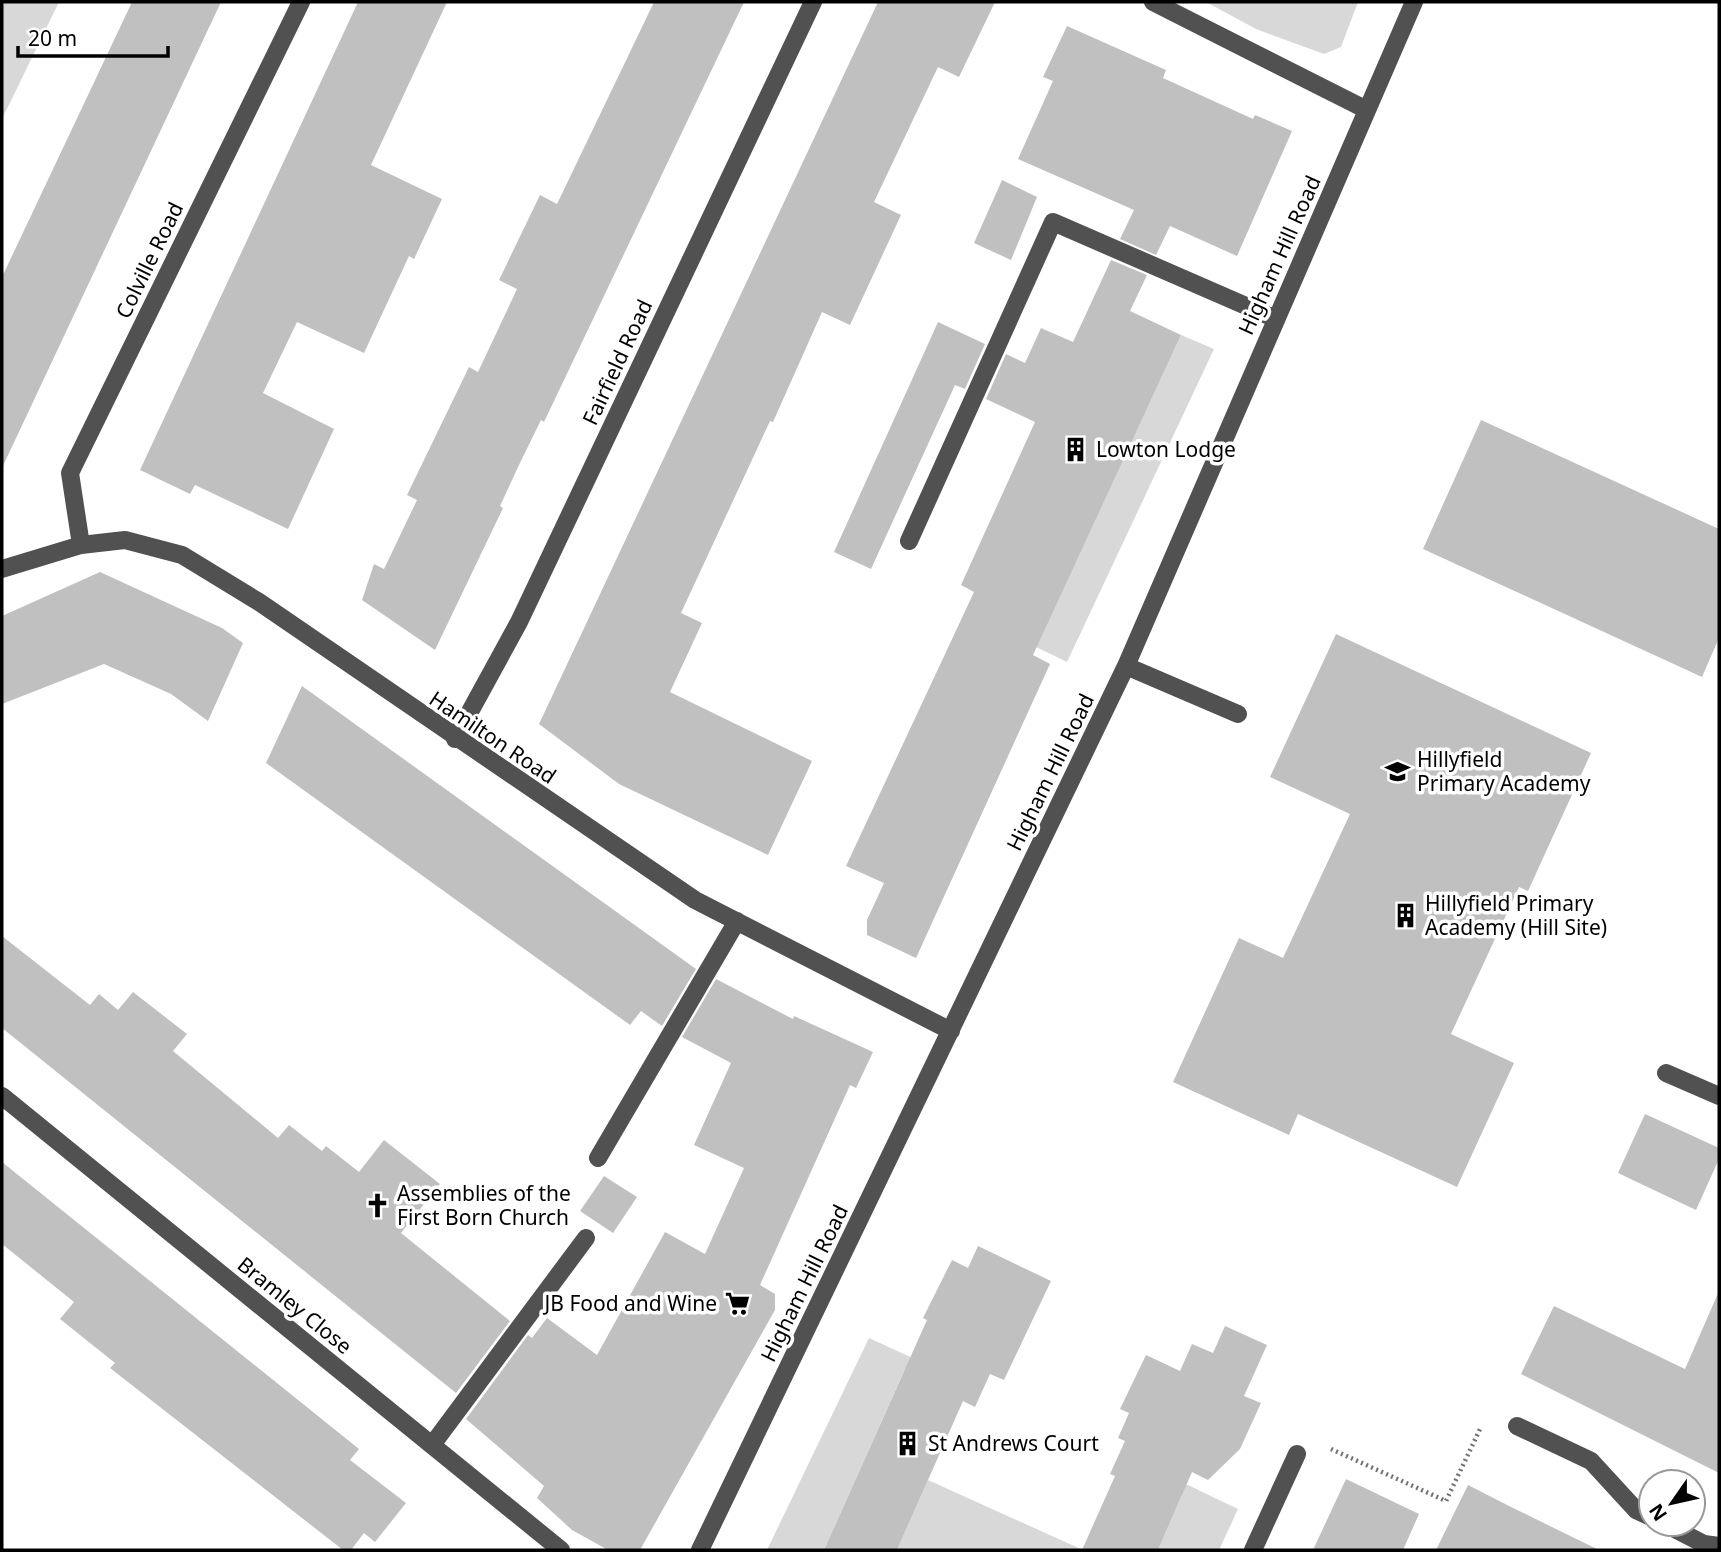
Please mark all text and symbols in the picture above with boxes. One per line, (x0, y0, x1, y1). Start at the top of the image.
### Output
scale bar (18, 14, 168, 58)
text: 20 m (28, 24, 77, 52)
street label: Higham Hill Road (1231, 171, 1327, 339)
street label: Colville Road (109, 197, 189, 323)
street label: Fairfield Road (576, 295, 658, 429)
building icon: Lowton Lodge (1062, 435, 1090, 463)
place label: Lowton Lodge (1096, 435, 1236, 463)
street label: Hamilton Road (424, 684, 562, 790)
street label: Higham Hill Road (1000, 689, 1100, 855)
place label: Hillyfield Primary Academy (1417, 745, 1591, 797)
school or university icon: Hillyfield Primary Academy (1383, 757, 1411, 785)
place label: Hillyfield Primary Academy (Hill Site) (1425, 889, 1607, 941)
building icon: Hillyfield Primary Academy (Hill Site) (1391, 901, 1419, 929)
place label: Assemblies of the First Born Church (397, 1179, 571, 1231)
church icon: Assemblies of the First Born Church (363, 1191, 391, 1219)
street label: Higham Hill Road (754, 1200, 854, 1366)
street label: Bramley Close (232, 1250, 358, 1360)
place label: JB Food and Wine (543, 1289, 717, 1317)
supermarket icon: JB Food and Wine (723, 1289, 751, 1317)
building icon: St Andrews Court (894, 1429, 922, 1457)
place label: St Andrews Court (928, 1429, 1099, 1457)
north arrow (1637, 1468, 1707, 1538)
text: N (1643, 1499, 1673, 1526)

